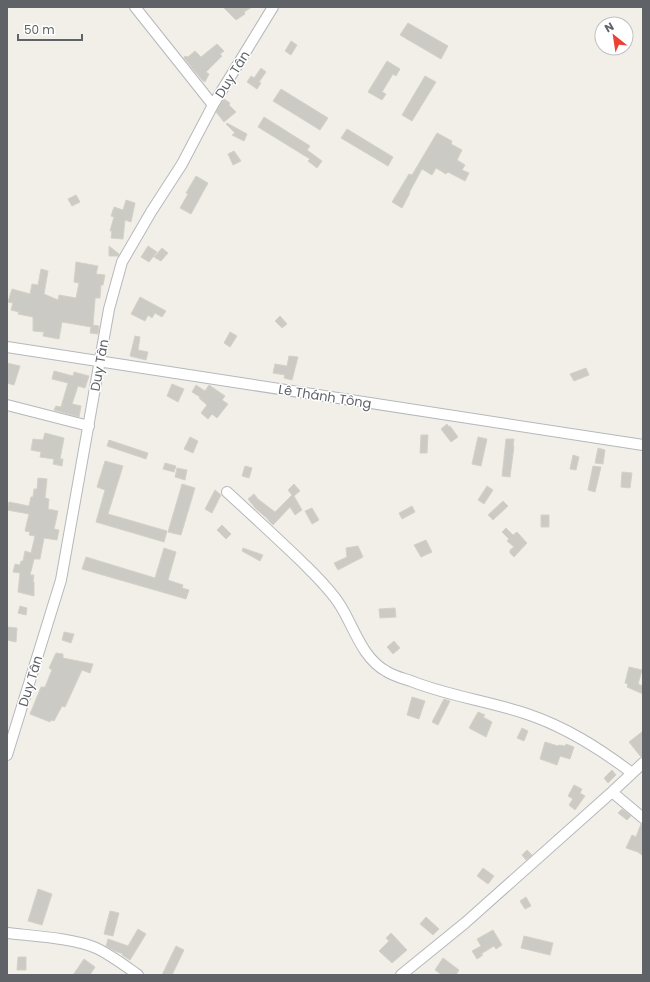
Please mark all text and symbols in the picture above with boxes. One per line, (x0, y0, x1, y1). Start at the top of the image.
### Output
scale bar (18, 16, 82, 42)
north arrow (594, 16, 634, 56)
text: N (601, 18, 617, 36)
text: 50 m (24, 21, 55, 38)
street label: Duy Tân (210, 47, 254, 102)
street label: Duy Tân (86, 338, 113, 393)
street label: Lê Thánh Tông (277, 380, 373, 413)
street label: Duy Tân (14, 653, 47, 709)

